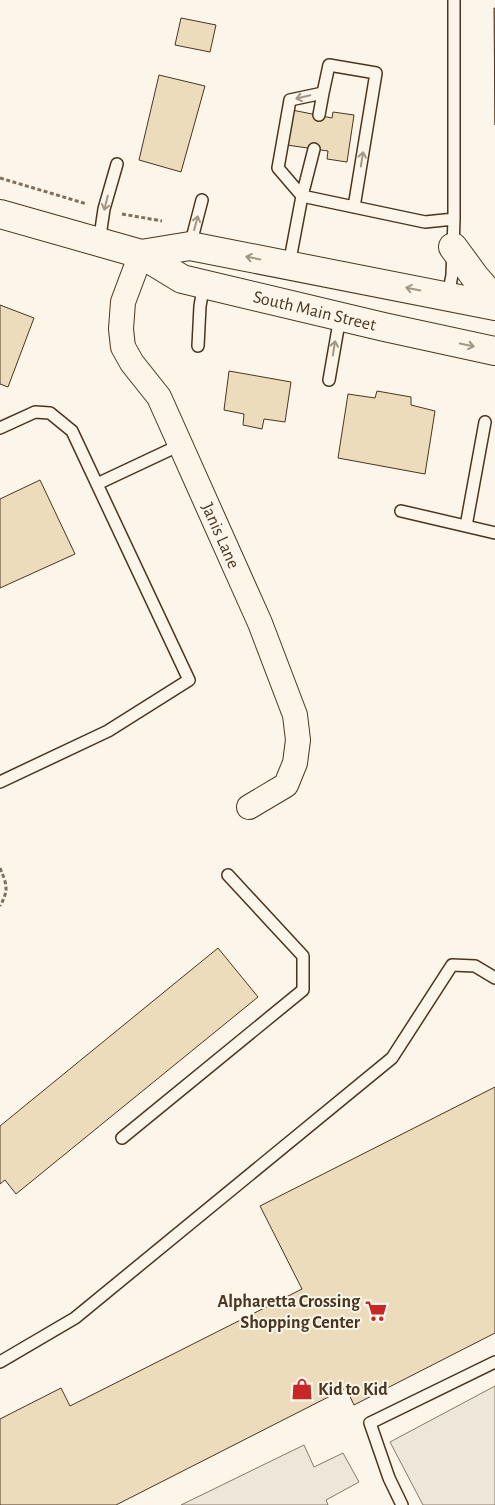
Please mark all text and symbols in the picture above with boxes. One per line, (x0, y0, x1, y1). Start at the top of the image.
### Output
one-way arrow (296, 93, 312, 102)
one-way arrow (357, 152, 367, 168)
one-way arrow (101, 195, 110, 211)
one-way arrow (192, 215, 201, 231)
one-way arrow (246, 253, 262, 263)
one-way arrow (405, 284, 421, 294)
street label: South Main Street (251, 288, 378, 335)
one-way arrow (329, 341, 339, 357)
one-way arrow (459, 341, 475, 350)
street label: Janis Lane (198, 500, 242, 572)
place label: Alpharetta Crossing Shopping Center (217, 1293, 361, 1332)
supermarket icon: Alpharetta Crossing Shopping Center (363, 1298, 389, 1324)
shop icon: Kid to Kid (289, 1376, 315, 1402)
place label: Kid to Kid (318, 1381, 388, 1399)

